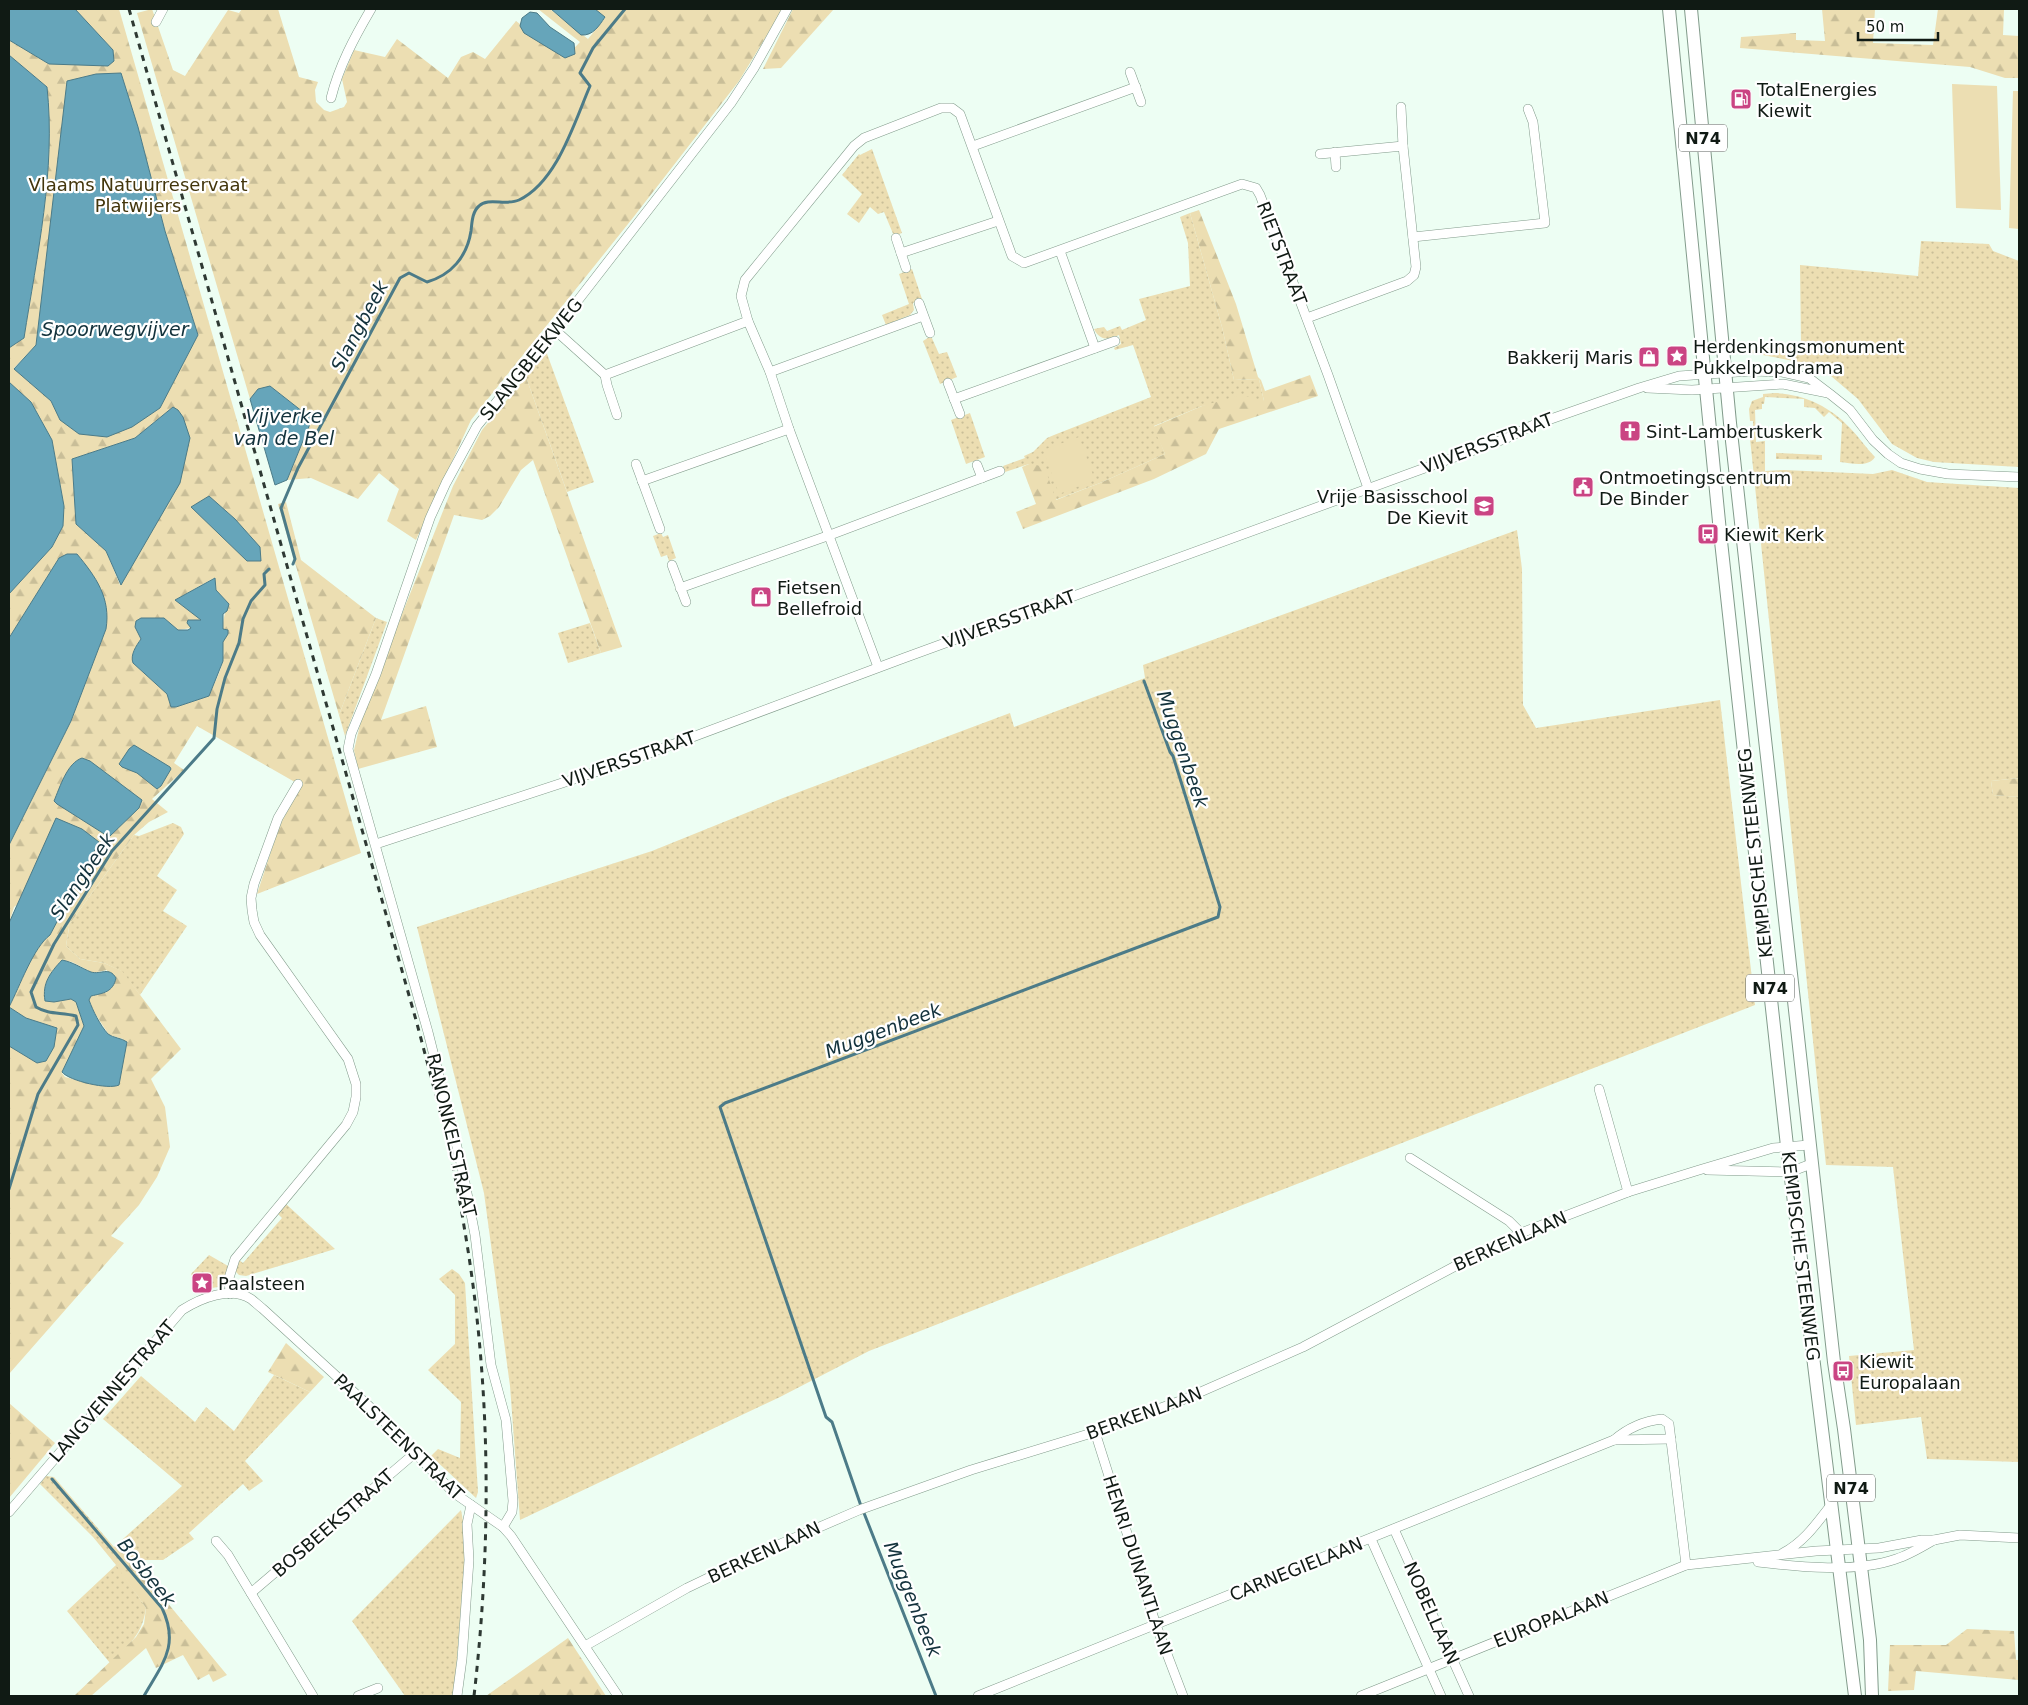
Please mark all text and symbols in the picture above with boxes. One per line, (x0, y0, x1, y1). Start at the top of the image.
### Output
scale bar (1858, 10, 1938, 42)
text: 50 m (1866, 18, 1904, 36)
place label: TotalEnergies Kiewit (1756, 79, 1877, 121)
fuel station icon: TotalEnergies Kiewit (1729, 87, 1753, 111)
road number: N74 (1679, 125, 1727, 152)
park label: Vlaams Natuurreservaat Platwijers (28, 174, 248, 216)
street label: RIETSTRAAT (1253, 198, 1312, 309)
water label: Slangbeek (326, 276, 393, 375)
street label: SLANGBEEKWEG (475, 294, 587, 424)
water label: Spoorwegvijver (41, 318, 190, 340)
place label: Herdenkingsmonument Pukkelpopdrama (1693, 336, 1905, 378)
place icon: Herdenkingsmonument Pukkelpopdrama (1665, 344, 1689, 368)
shop icon: Bakkerij Maris (1637, 345, 1661, 369)
place label: Bakkerij Maris (1507, 347, 1633, 368)
water label: Vijverke van de Bel (234, 405, 335, 449)
street label: VIJVERSSTRAAT (1418, 408, 1557, 478)
church icon: Sint-Lambertuskerk (1618, 419, 1642, 443)
place label: Sint-Lambertuskerk (1646, 421, 1823, 442)
place label: Ontmoetingscentrum De Binder (1599, 467, 1791, 509)
public building icon: Ontmoetingscentrum De Binder (1571, 475, 1595, 499)
place label: Vrije Basisschool De Kievit (1317, 486, 1468, 528)
school or university icon: Vrije Basisschool De Kievit (1472, 494, 1496, 518)
bus stop icon: Kiewit Kerk (1696, 522, 1720, 546)
place label: Kiewit Kerk (1724, 524, 1825, 545)
place label: Fietsen Bellefroid (777, 577, 862, 619)
shop icon: Fietsen Bellefroid (749, 585, 773, 609)
street label: VIJVERSSTRAAT (940, 585, 1079, 653)
water label: Muggenbeek (1153, 687, 1214, 812)
street label: VIJVERSSTRAAT (560, 726, 699, 792)
street label: KEMPISCHE STEENWEG (1734, 747, 1776, 959)
water label: Slangbeek (45, 828, 120, 923)
road number: N74 (1746, 974, 1794, 1001)
water label: Muggenbeek (822, 997, 945, 1062)
street label: RANONKELSTRAAT (423, 1051, 481, 1220)
street label: KEMPISCHE STEENWEG (1778, 1150, 1824, 1362)
street label: BERKENLAAN (1450, 1207, 1570, 1275)
place icon: Paalsteen (190, 1271, 214, 1295)
place label: Paalsteen (218, 1273, 305, 1294)
street label: LANGVENNESTRAAT (45, 1315, 180, 1466)
place label: Kiewit Europalaan (1859, 1351, 1961, 1393)
bus stop icon: Kiewit Europalaan (1831, 1359, 1855, 1383)
street label: PAALSTEENSTRAAT (330, 1370, 469, 1505)
street label: BERKENLAAN (1083, 1382, 1205, 1444)
street label: BOSBEEKSTRAAT (268, 1464, 399, 1581)
street label: HENRI DUNANTLAAN (1099, 1472, 1177, 1658)
road number: N74 (1827, 1475, 1875, 1502)
street label: BERKENLAAN (704, 1517, 824, 1587)
water label: Bosbeek (113, 1533, 181, 1611)
street label: CARNEGIELAAN (1226, 1533, 1366, 1605)
water label: Muggenbeek (880, 1538, 947, 1661)
street label: NOBELLAAN (1400, 1558, 1464, 1668)
street label: EUROPALAAN (1490, 1586, 1612, 1652)

